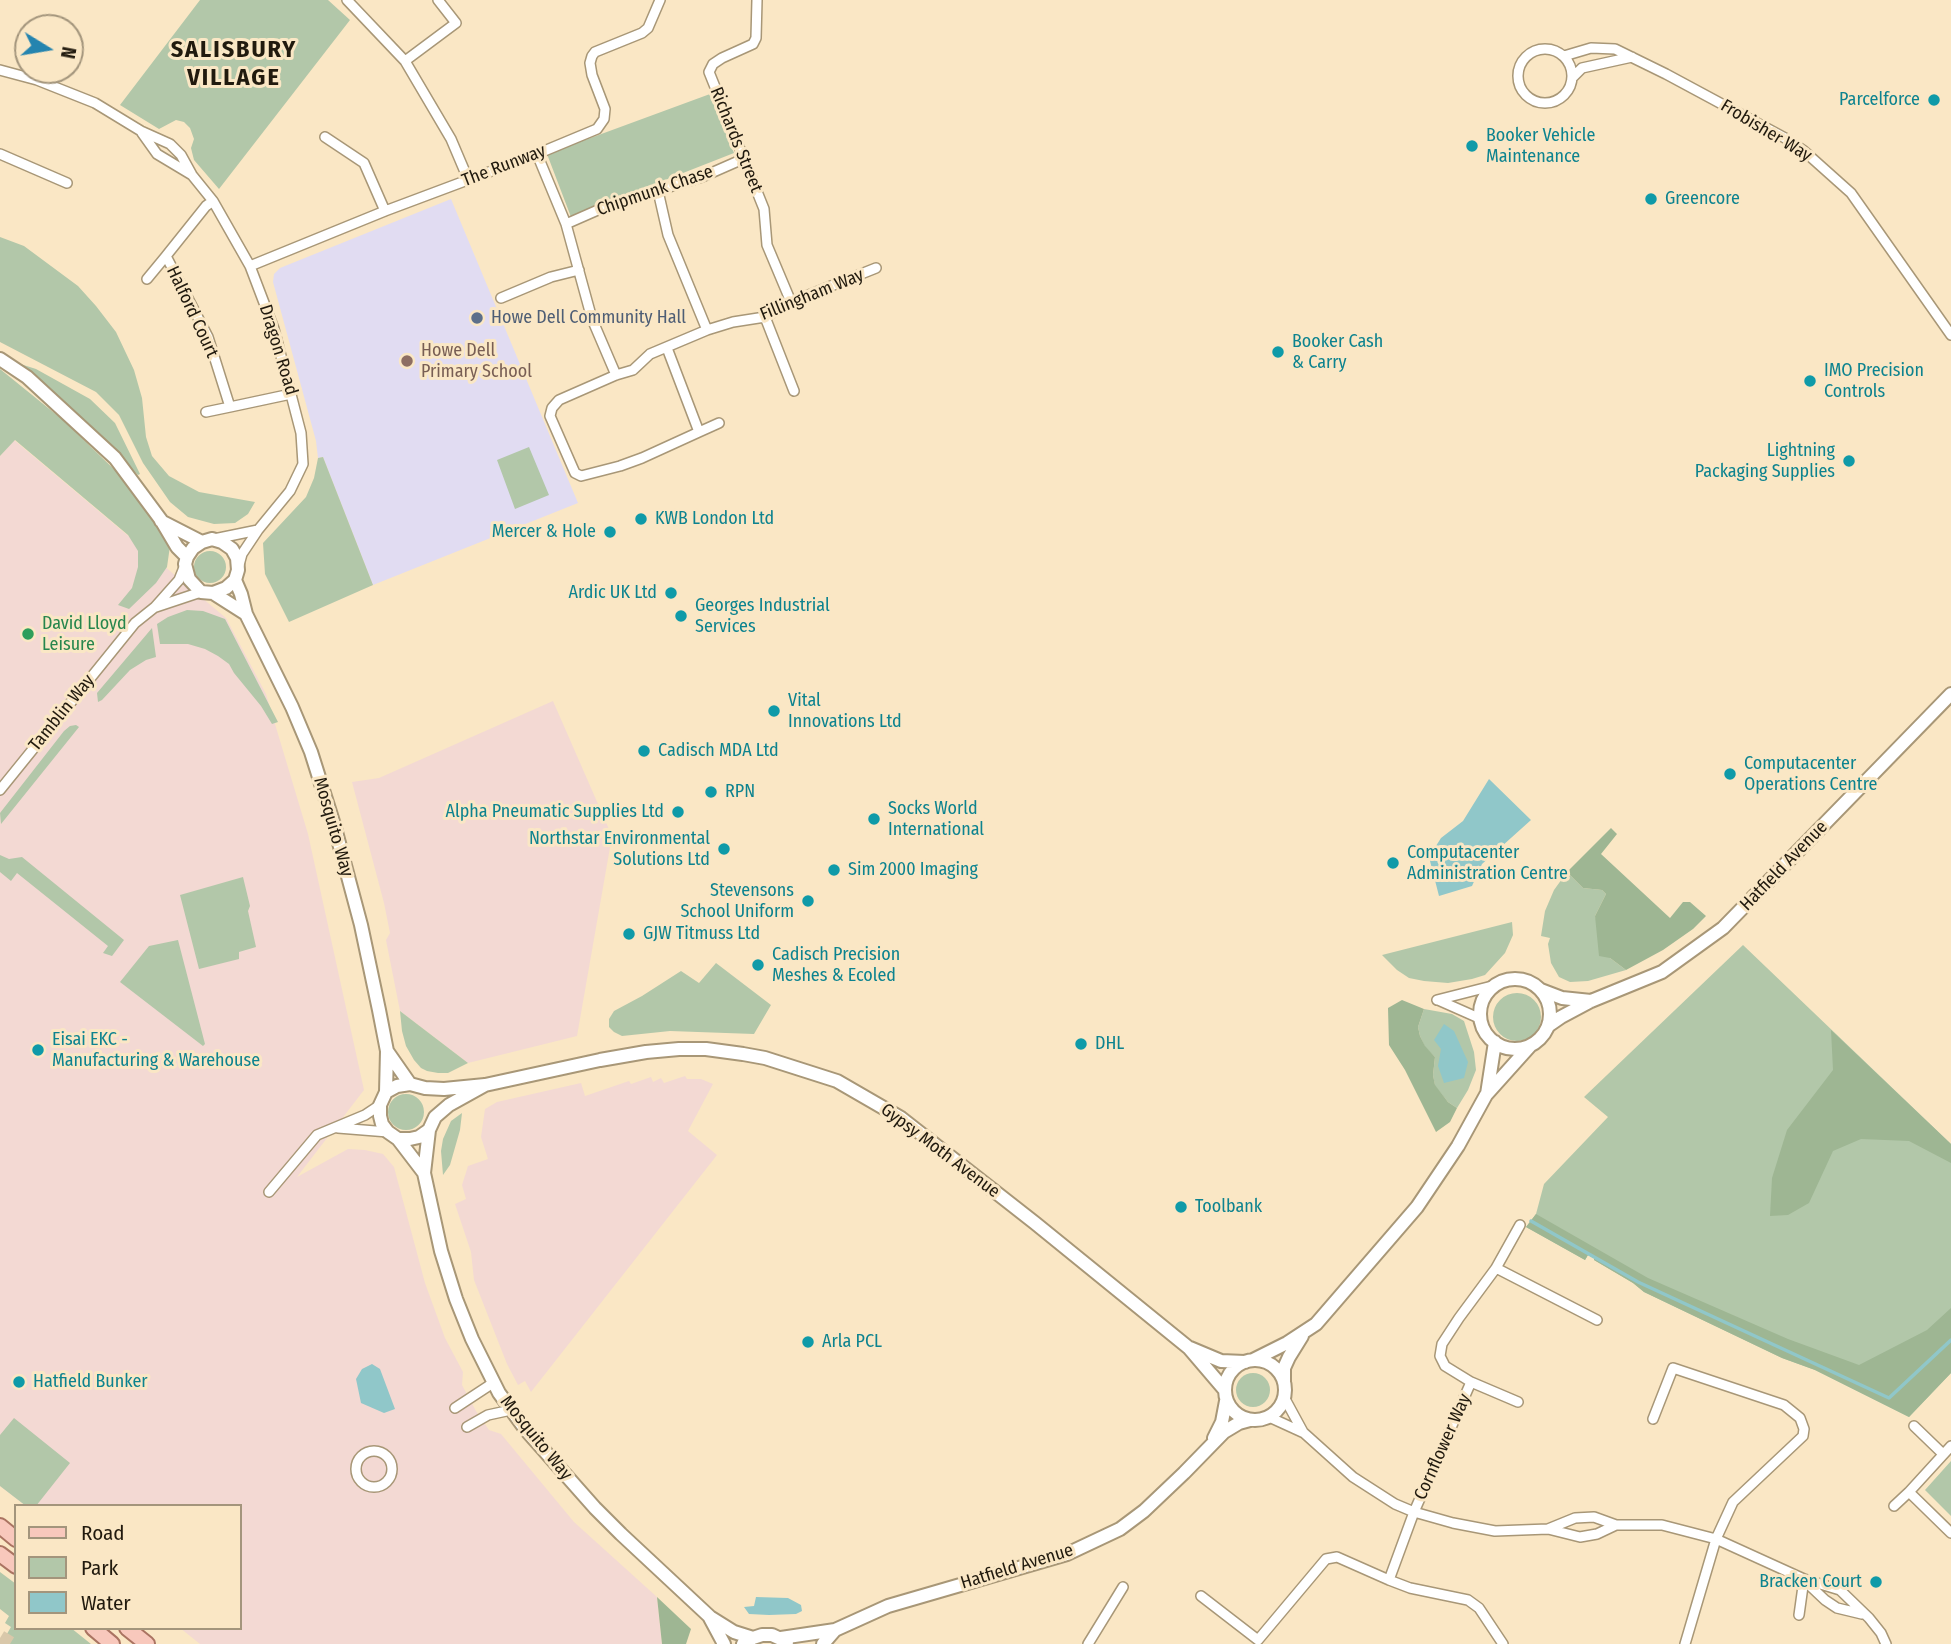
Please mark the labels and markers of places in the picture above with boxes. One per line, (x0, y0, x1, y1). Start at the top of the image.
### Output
place label: Parcelforce (1839, 89, 1920, 111)
marker: Parcelforce (1926, 92, 1942, 108)
place label: Booker Vehicle Maintenance (1486, 125, 1595, 168)
marker: Booker Vehicle Maintenance (1464, 138, 1480, 154)
place label: Greencore (1665, 188, 1740, 210)
marker: Greencore (1643, 191, 1659, 207)
place label: Howe Dell Community Hall (491, 307, 686, 329)
marker: Howe Dell Community Hall (469, 310, 485, 326)
place label: Booker Cash & Carry (1292, 331, 1383, 374)
place label: Howe Dell Primary School (421, 340, 532, 382)
marker: Booker Cash & Carry (1270, 344, 1286, 360)
marker: Howe Dell Primary School (399, 353, 415, 369)
place label: IMO Precision Controls (1824, 360, 1924, 402)
marker: IMO Precision Controls (1802, 373, 1818, 389)
place label: Lightning Packaging Supplies (1695, 440, 1835, 482)
marker: Lightning Packaging Supplies (1841, 453, 1857, 469)
place label: KWB London Ltd (655, 508, 774, 530)
marker: KWB London Ltd (633, 511, 649, 527)
place label: Mercer & Hole (492, 521, 596, 543)
marker: Mercer & Hole (602, 524, 618, 540)
place label: Ardic UK Ltd (568, 582, 657, 604)
marker: Ardic UK Ltd (663, 585, 679, 601)
place label: Georges Industrial Services (695, 595, 830, 638)
marker: Georges Industrial Services (673, 608, 689, 624)
place label: David Lloyd Leisure (42, 613, 127, 656)
marker: David Lloyd Leisure (20, 626, 36, 642)
place label: Vital Innovations Ltd (788, 690, 902, 732)
marker: Vital Innovations Ltd (766, 703, 782, 719)
place label: Cadisch MDA Ltd (658, 740, 779, 762)
marker: Cadisch MDA Ltd (636, 743, 652, 759)
place label: Computacenter Operations Centre (1744, 753, 1877, 796)
marker: Computacenter Operations Centre (1722, 766, 1738, 782)
place label: RPN (725, 781, 755, 803)
marker: RPN (703, 784, 719, 800)
place label: Socks World International (888, 798, 984, 840)
place label: Alpha Pneumatic Supplies Ltd (445, 801, 664, 823)
marker: Alpha Pneumatic Supplies Ltd (670, 804, 686, 820)
marker: Socks World International (866, 811, 882, 827)
place label: Northstar Environmental Solutions Ltd (529, 828, 710, 870)
marker: Northstar Environmental Solutions Ltd (716, 841, 732, 857)
place label: Computacenter Administration Centre (1407, 842, 1568, 884)
marker: Computacenter Administration Centre (1385, 855, 1401, 871)
place label: Sim 2000 Imaging (848, 859, 978, 881)
marker: Sim 2000 Imaging (826, 862, 842, 878)
place label: Stevensons School Uniform (680, 880, 794, 922)
marker: Stevensons School Uniform (800, 893, 816, 909)
place label: GJW Titmuss Ltd (643, 923, 760, 945)
marker: GJW Titmuss Ltd (621, 926, 637, 942)
place label: Cadisch Precision Meshes & Ecoled (772, 944, 900, 986)
marker: Cadisch Precision Meshes & Ecoled (750, 957, 766, 973)
place label: Eisai EKC - Manufacturing & Warehouse (52, 1029, 260, 1072)
place label: DHL (1095, 1033, 1124, 1055)
marker: DHL (1073, 1036, 1089, 1052)
marker: Eisai EKC - Manufacturing & Warehouse (30, 1042, 46, 1058)
place label: Toolbank (1195, 1196, 1262, 1218)
marker: Toolbank (1173, 1199, 1189, 1215)
place label: Arla PCL (822, 1331, 882, 1353)
marker: Arla PCL (800, 1334, 816, 1350)
place label: Hatfield Bunker (33, 1371, 148, 1393)
marker: Hatfield Bunker (11, 1374, 27, 1390)
place label: Bracken Court (1759, 1571, 1862, 1593)
marker: Bracken Court (1868, 1574, 1884, 1590)

